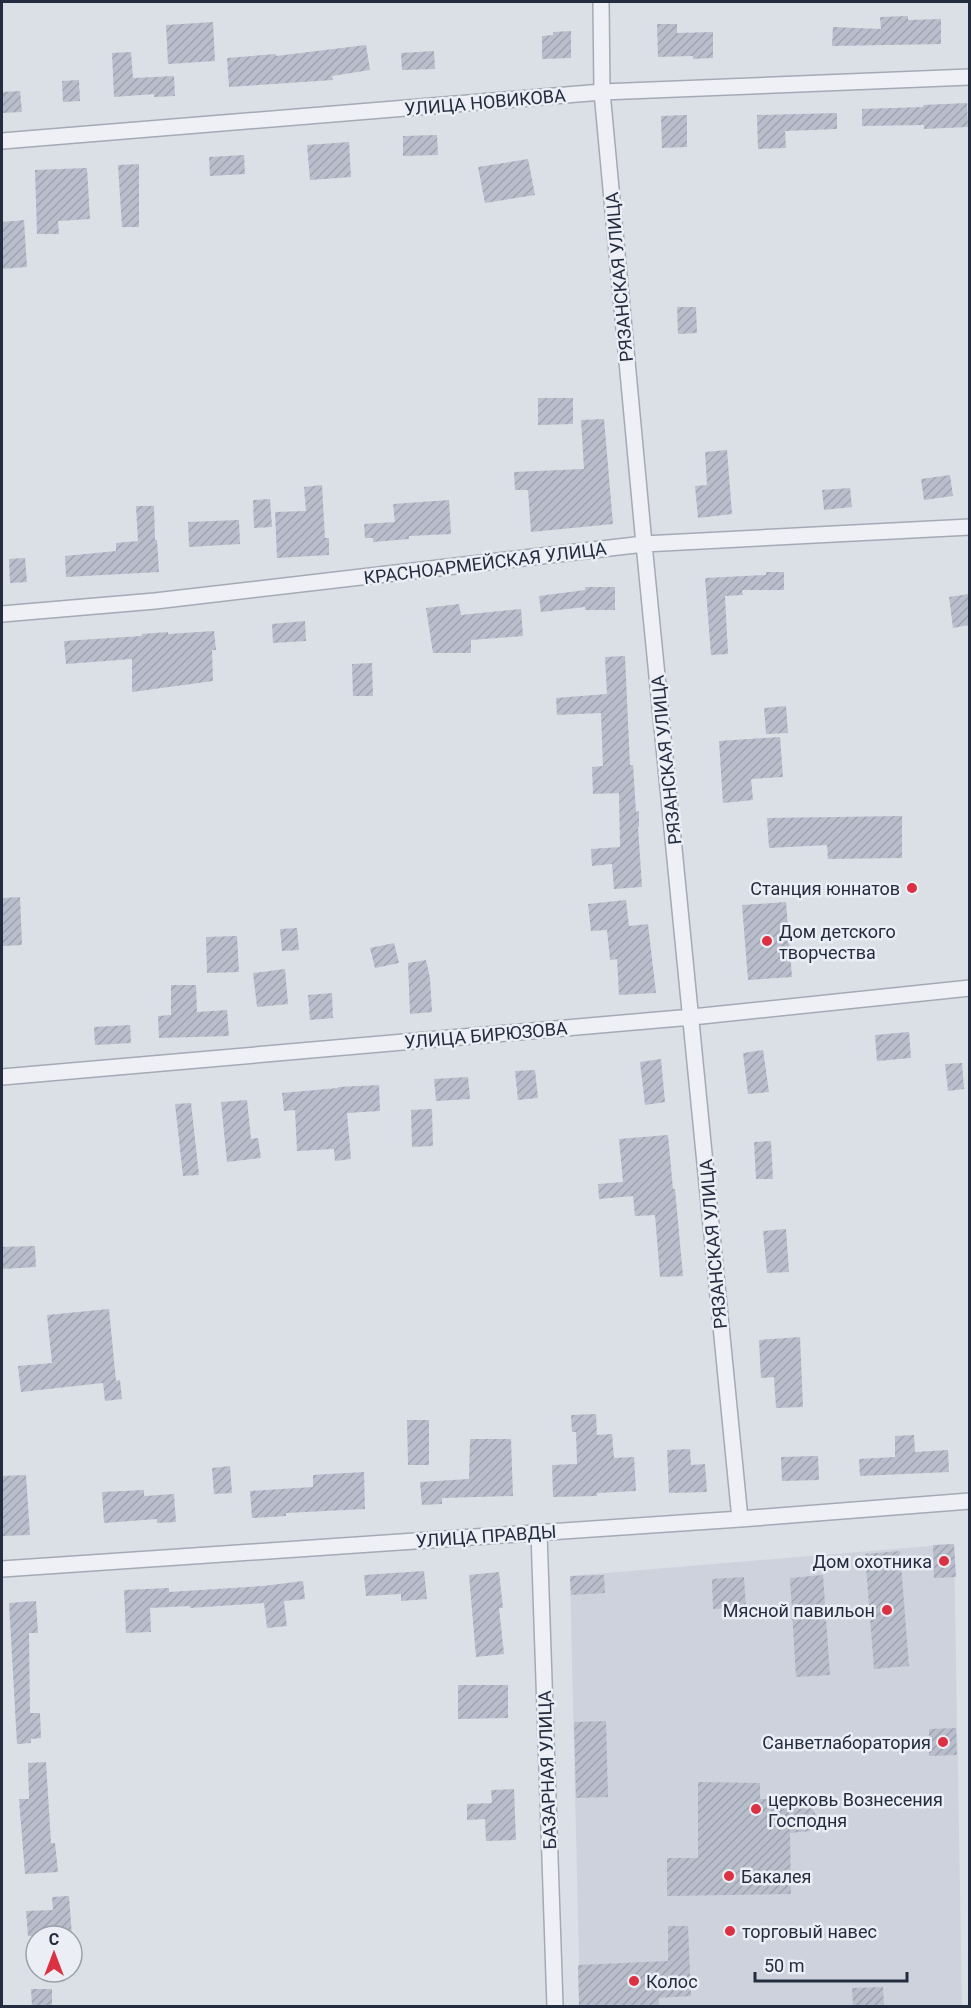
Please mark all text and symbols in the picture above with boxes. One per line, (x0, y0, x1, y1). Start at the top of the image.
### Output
street label: УЛИЦА НОВИКОВА (403, 84, 567, 120)
street label: РЯЗАНСКАЯ УЛИЦА (601, 191, 637, 363)
street label: КРАСНОАРМЕЙСКАЯ УЛИЦА (362, 538, 608, 588)
street label: РЯЗАНСКАЯ УЛИЦА (647, 674, 685, 846)
place label: Станция юннатов (750, 878, 900, 899)
marker: Станция юннатов (905, 881, 919, 895)
place label: Дом детского творчества (779, 921, 896, 963)
marker: Дом детского творчества (760, 934, 774, 948)
street label: УЛИЦА БИРЮЗОВА (404, 1017, 569, 1053)
street label: РЯЗАНСКАЯ УЛИЦА (695, 1158, 731, 1330)
street label: УЛИЦА ПРАВДЫ (415, 1521, 557, 1551)
place label: Дом охотника (813, 1551, 932, 1572)
marker: Дом охотника (937, 1554, 951, 1568)
place label: Мясной павильон (723, 1600, 875, 1621)
marker: Мясной павильон (880, 1603, 894, 1617)
street label: БАЗАРНАЯ УЛИЦА (534, 1690, 560, 1850)
place label: Санветлаборатория (762, 1732, 931, 1753)
marker: Санветлаборатория (936, 1735, 950, 1749)
place label: церковь Вознесения Господня (768, 1789, 943, 1831)
marker: церковь Вознесения Господня (749, 1802, 763, 1816)
place label: Бакалея (741, 1866, 812, 1887)
marker: Бакалея (722, 1869, 736, 1883)
place label: торговый навес (742, 1921, 877, 1942)
north arrow (24, 1924, 84, 1984)
marker: торговый навес (723, 1924, 737, 1938)
text: С (49, 1930, 59, 1949)
scale bar (755, 1945, 906, 1983)
text: 50 m (764, 1955, 804, 1976)
place label: Колос (646, 1971, 698, 1992)
marker: Колос (627, 1974, 641, 1988)

